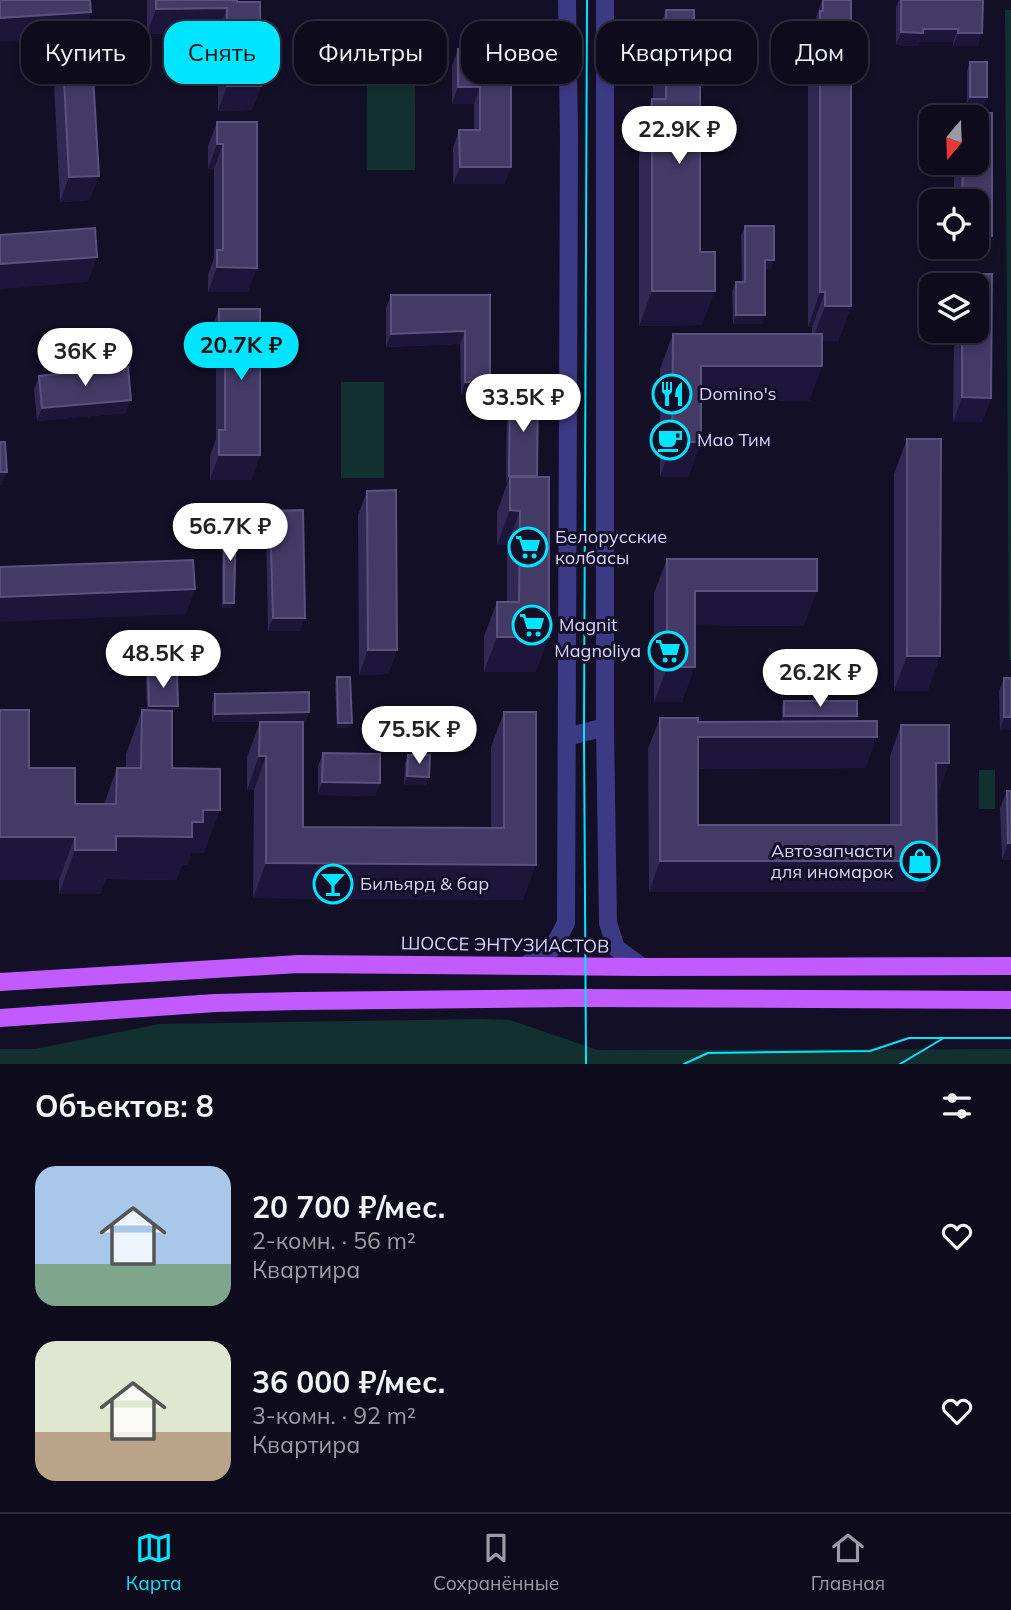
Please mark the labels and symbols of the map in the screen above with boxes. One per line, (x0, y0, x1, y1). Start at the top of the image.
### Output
north arrow (919, 105, 989, 175)
pin: 22.9K ₽ (614, 106, 744, 166)
pin: 20.7K ₽ (176, 322, 306, 382)
pin: 36K ₽ (36, 328, 134, 388)
restaurant icon: Domino's (651, 373, 693, 415)
pin: 33.5K ₽ (458, 374, 588, 434)
place label: Domino's (699, 382, 777, 405)
cafe icon: Мао Тим (649, 419, 691, 461)
place label: Мао Тим (697, 428, 771, 451)
pin: 56.7K ₽ (165, 504, 295, 563)
place label: Белорусские колбасы (555, 525, 667, 569)
supermarket icon: Белорусские колбасы (507, 526, 549, 568)
supermarket icon: Magnit (511, 604, 553, 646)
place label: Magnit (559, 613, 617, 636)
pin: 48.5K ₽ (98, 630, 228, 690)
supermarket icon: Magnoliya (647, 630, 689, 672)
place label: Magnoliya (554, 639, 641, 662)
pin: 26.2K ₽ (755, 650, 885, 709)
pin: 75.5K ₽ (354, 706, 484, 766)
place label: Автозапчасти для иномарок (771, 839, 893, 883)
shop icon: Автозапчасти для иномарок (899, 840, 941, 882)
bar icon: Бильярд & бар (312, 863, 354, 905)
place label: Бильярд & бар (360, 872, 489, 895)
street label: ШОССЕ ЭНТУЗИАСТОВ (401, 931, 609, 958)

